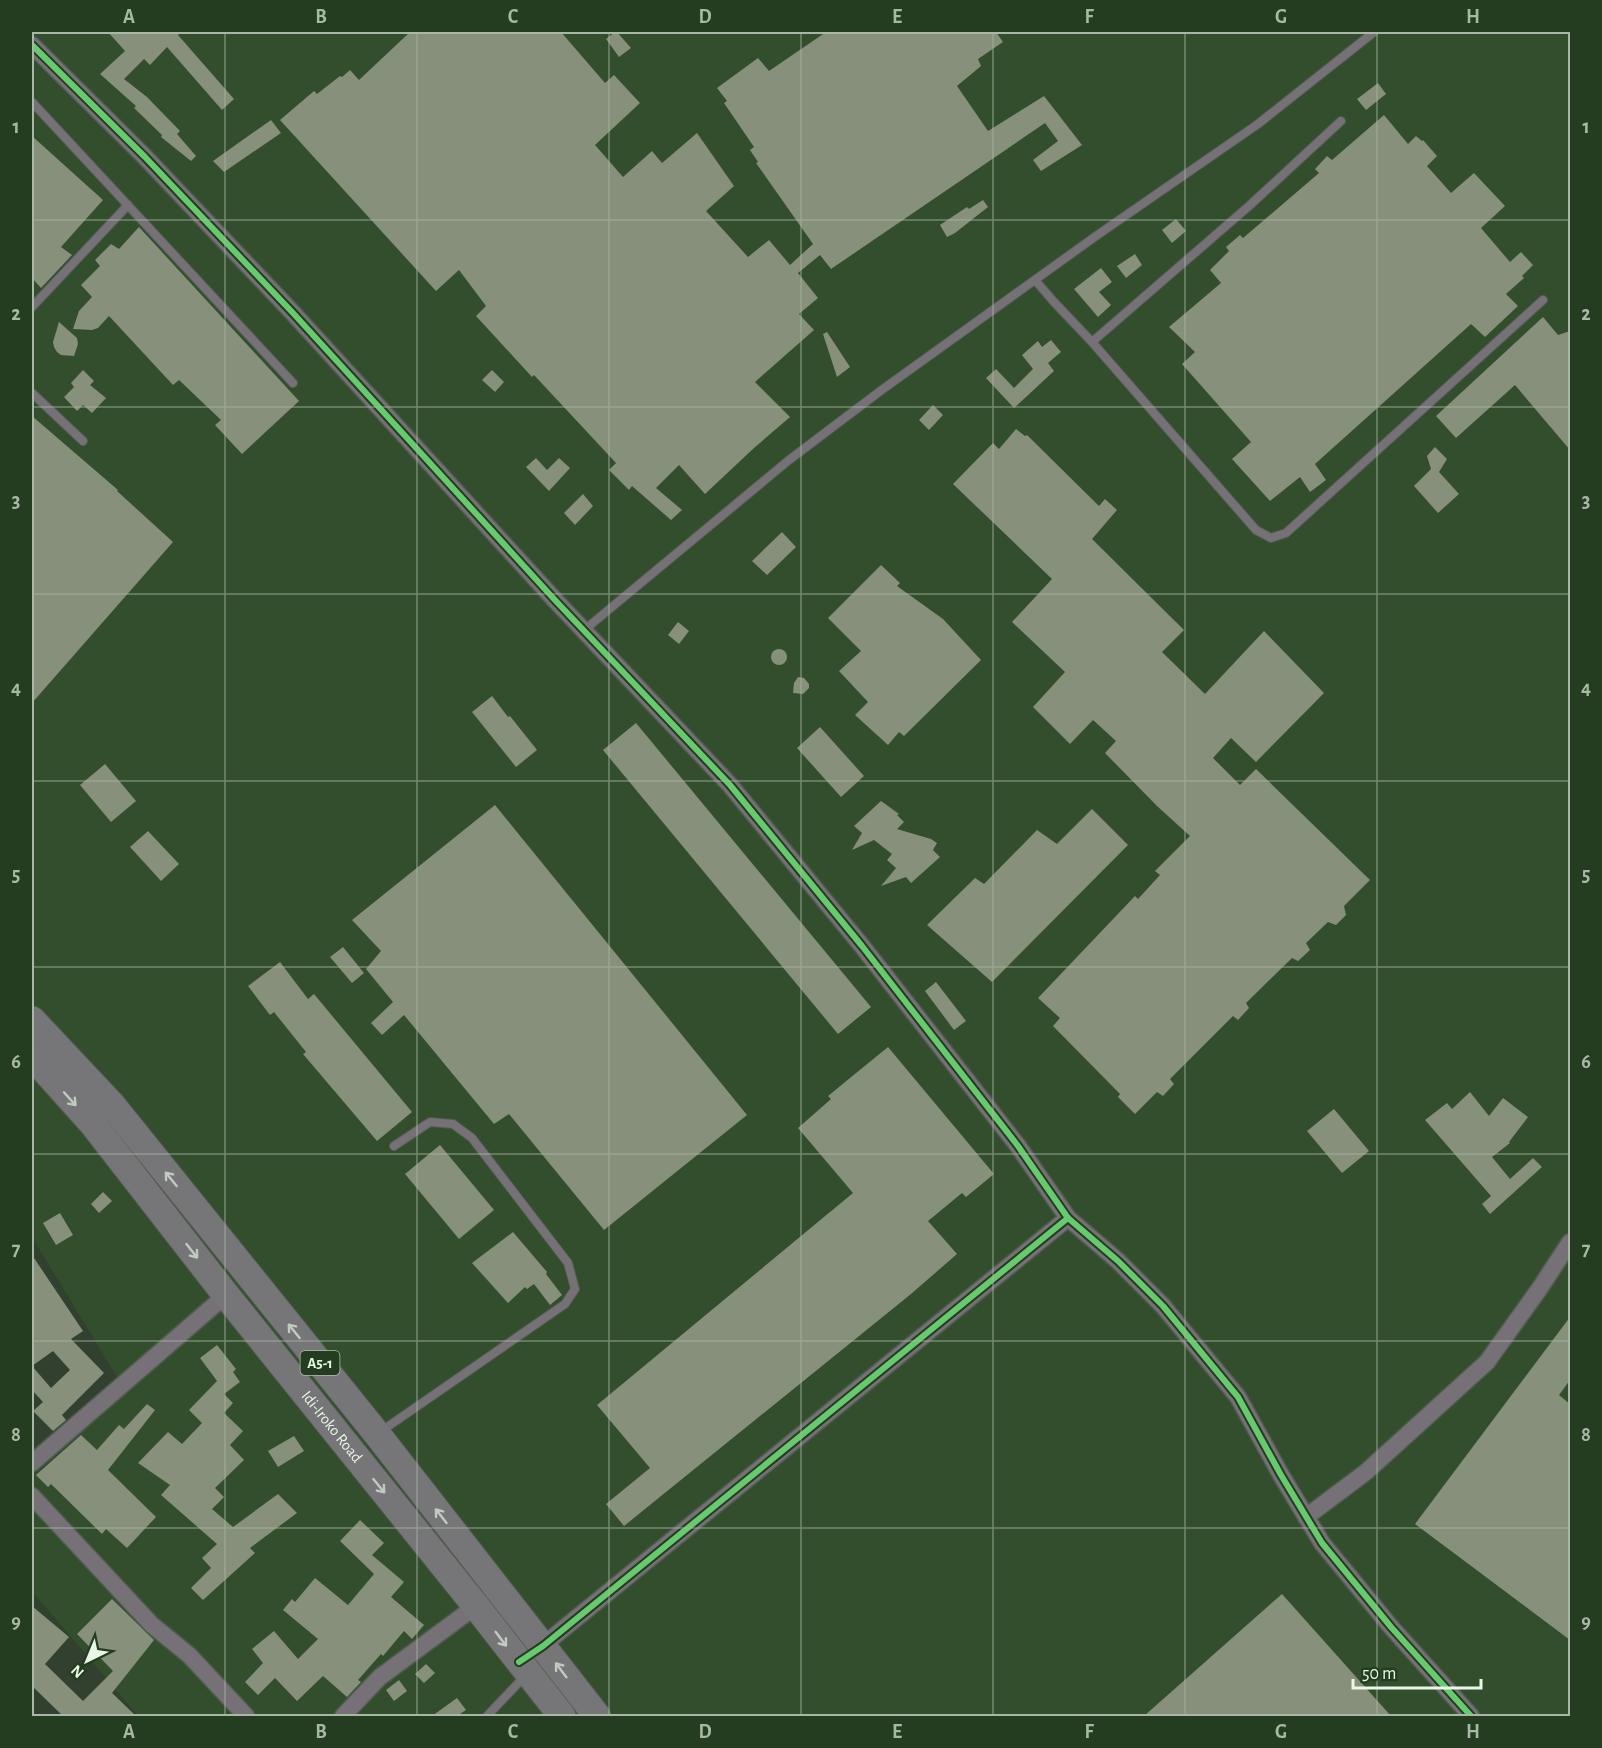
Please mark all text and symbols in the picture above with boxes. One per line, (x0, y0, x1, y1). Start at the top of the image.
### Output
text: A (123, 7, 135, 27)
text: B (315, 7, 327, 27)
text: C (508, 7, 519, 27)
text: D (698, 7, 712, 27)
text: E (892, 7, 902, 27)
text: F (1084, 7, 1094, 27)
text: G (1275, 7, 1287, 27)
text: H (1466, 7, 1480, 27)
text: 1 (12, 117, 20, 137)
text: 1 (1582, 117, 1590, 137)
text: 2 (11, 304, 21, 324)
text: 2 (1581, 304, 1591, 324)
text: 3 (12, 491, 20, 511)
text: 3 (1582, 491, 1590, 511)
text: 4 (11, 678, 21, 698)
text: 4 (1581, 678, 1591, 698)
text: 5 (12, 865, 20, 885)
text: 5 (1582, 865, 1590, 885)
text: 6 (11, 1052, 21, 1072)
text: 6 (1581, 1052, 1591, 1072)
one-way arrow (63, 1091, 77, 1106)
one-way arrow (165, 1171, 178, 1187)
text: 7 (12, 1239, 21, 1259)
text: 7 (1582, 1239, 1591, 1259)
one-way arrow (186, 1243, 199, 1259)
one-way arrow (287, 1323, 300, 1339)
road number: A5-1 (300, 1351, 340, 1375)
street label: Idi-Iroko Road (298, 1388, 365, 1466)
text: 8 (11, 1425, 21, 1445)
text: 8 (1581, 1425, 1591, 1445)
one-way arrow (373, 1478, 386, 1494)
one-way arrow (435, 1508, 448, 1524)
text: 9 (11, 1612, 21, 1632)
text: 9 (1581, 1612, 1591, 1632)
one-way arrow (494, 1630, 507, 1646)
north arrow (57, 1631, 117, 1691)
scale bar (1353, 1652, 1480, 1690)
text: N (68, 1662, 87, 1681)
one-way arrow (555, 1662, 568, 1678)
text: 50 m (1362, 1665, 1396, 1683)
text: A (123, 1722, 135, 1742)
text: B (315, 1722, 327, 1742)
text: C (508, 1722, 519, 1742)
text: D (698, 1722, 712, 1742)
text: E (892, 1722, 902, 1742)
text: F (1084, 1722, 1094, 1742)
text: G (1275, 1722, 1287, 1742)
text: H (1466, 1722, 1480, 1742)

